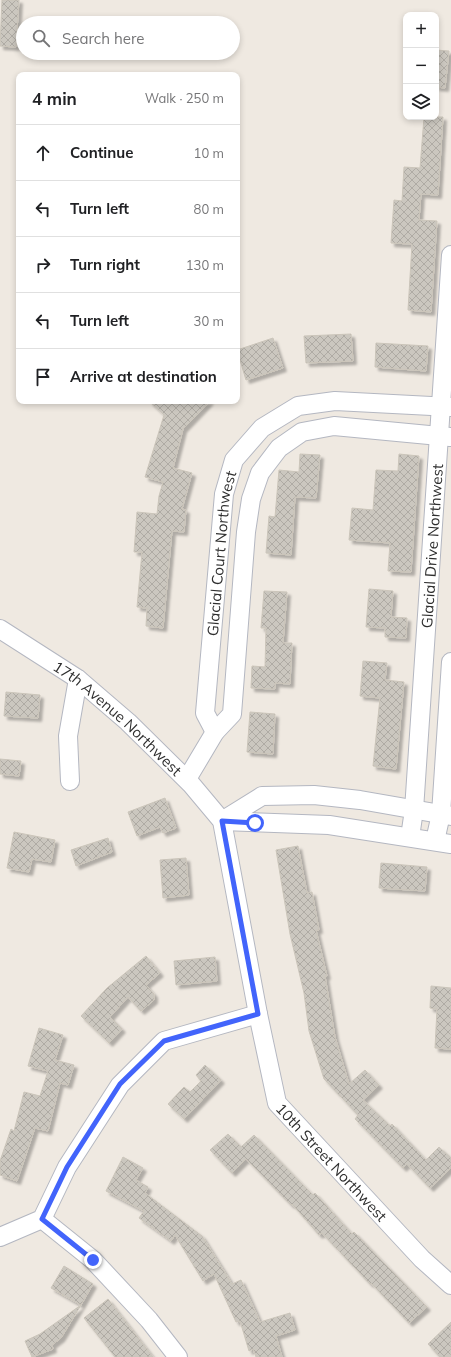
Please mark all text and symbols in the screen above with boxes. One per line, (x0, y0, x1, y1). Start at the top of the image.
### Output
map controls (403, 12, 439, 120)
button: + (403, 12, 439, 48)
search box (16, 16, 240, 60)
icon: search (30, 27, 52, 49)
text: Search here (62, 29, 144, 48)
button: − (403, 48, 439, 84)
button: layers (403, 84, 439, 120)
text: 4 min (32, 88, 77, 109)
text: Walk · 250 m (145, 90, 224, 106)
icon: ahead (32, 142, 54, 164)
text: Continue (70, 143, 133, 162)
text: 10 m (194, 145, 224, 161)
icon: left (32, 198, 54, 220)
text: Turn left (70, 199, 129, 218)
text: 80 m (194, 201, 224, 217)
icon: right (32, 254, 54, 276)
text: Turn right (70, 255, 140, 274)
text: 130 m (186, 257, 224, 273)
icon: left (32, 310, 54, 332)
text: Turn left (70, 311, 129, 330)
text: 30 m (194, 313, 224, 329)
icon: arrive (32, 366, 54, 388)
text: Arrive at destination (70, 367, 217, 386)
street label: Glacial Drive Northwest (417, 463, 447, 629)
street label: Glacial Court Northwest (202, 468, 240, 637)
street label: 17th Avenue Northwest (50, 656, 186, 779)
route start (246, 814, 264, 832)
street label: 10th Street Northwest (272, 1099, 391, 1225)
route end (84, 1251, 102, 1269)

